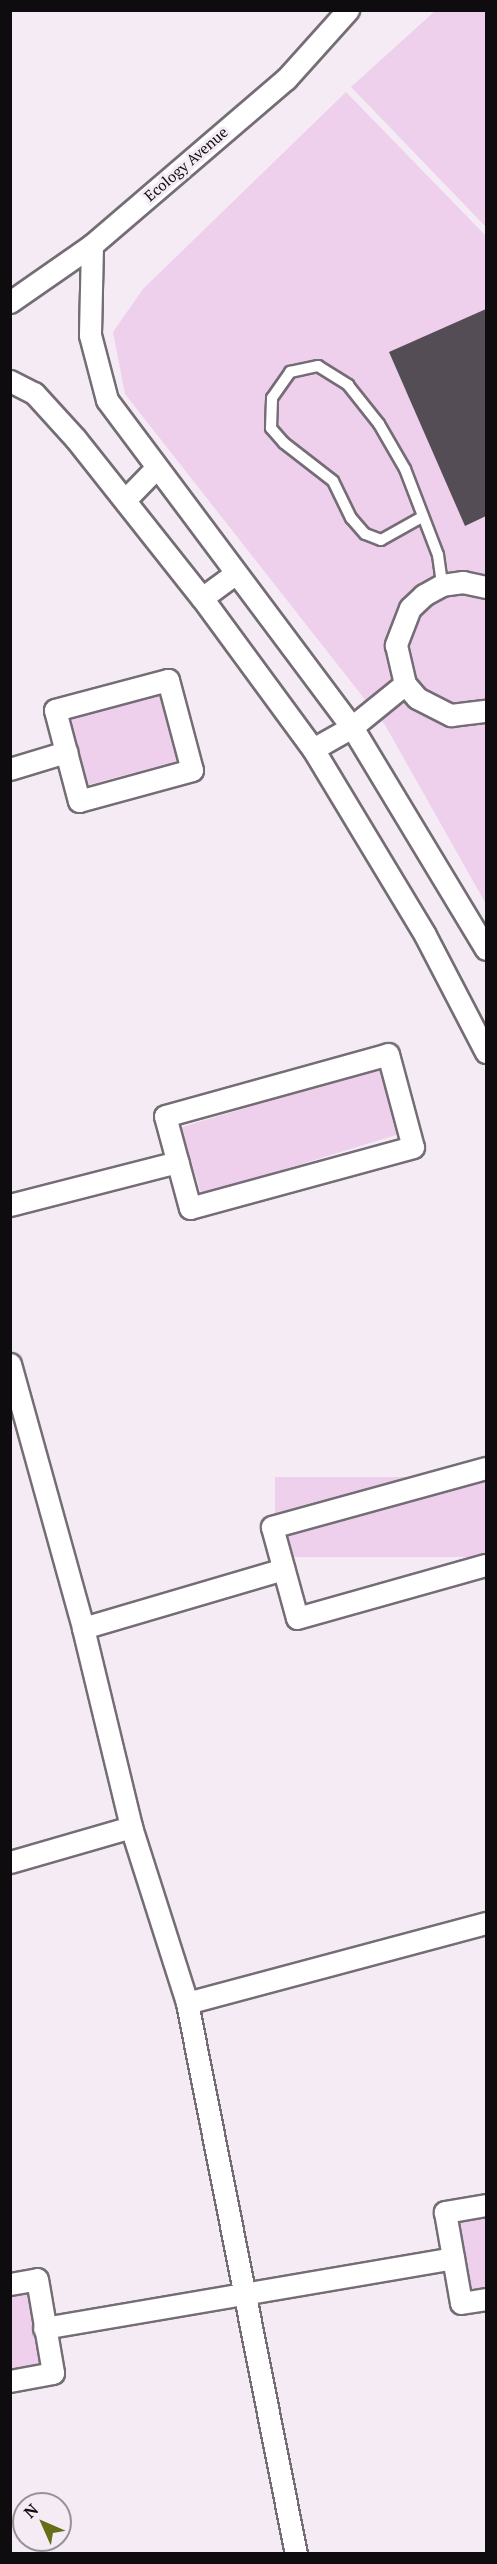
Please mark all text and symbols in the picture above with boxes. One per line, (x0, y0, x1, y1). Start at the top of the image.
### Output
street label: Ecology Avenue (141, 123, 231, 205)
north arrow (12, 2492, 72, 2552)
text: N (19, 2499, 43, 2523)

